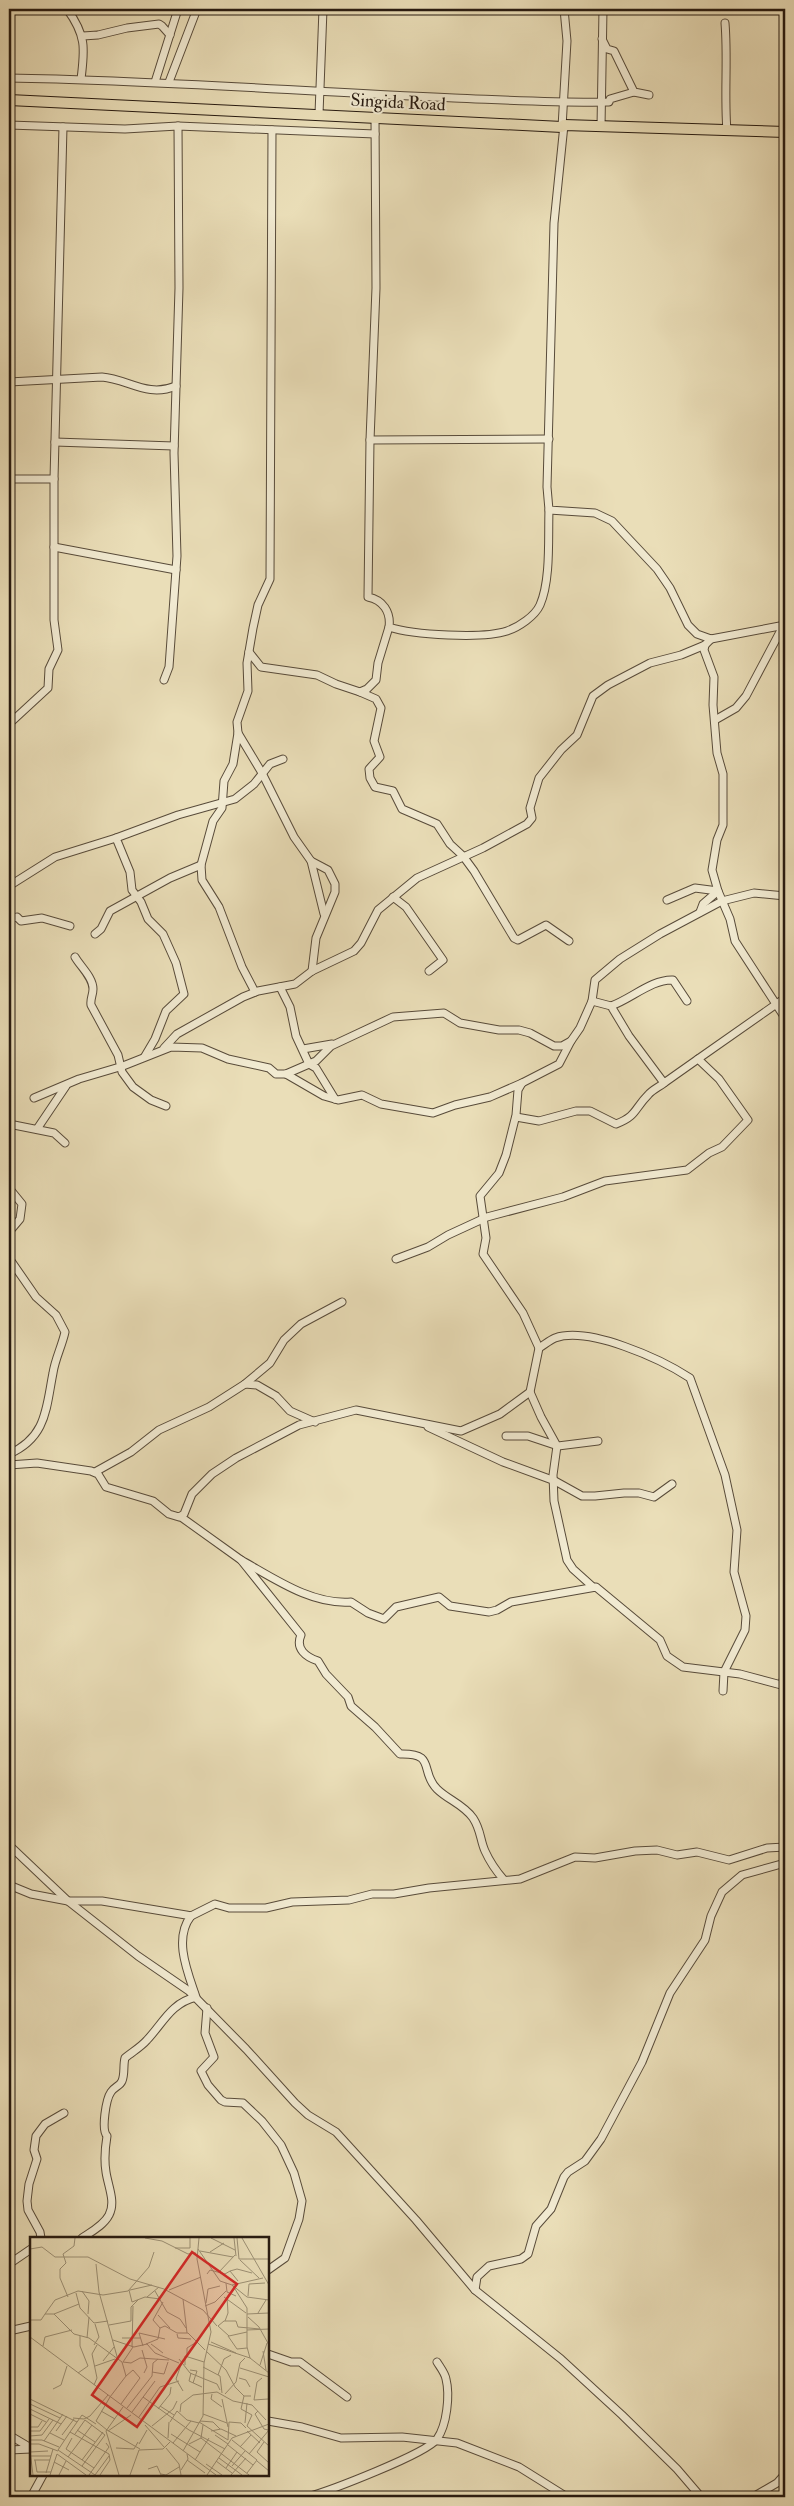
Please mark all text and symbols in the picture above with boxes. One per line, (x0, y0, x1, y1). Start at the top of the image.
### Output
street label: Singida Road (350, 89, 446, 116)
inset map (30, 2237, 269, 2476)

